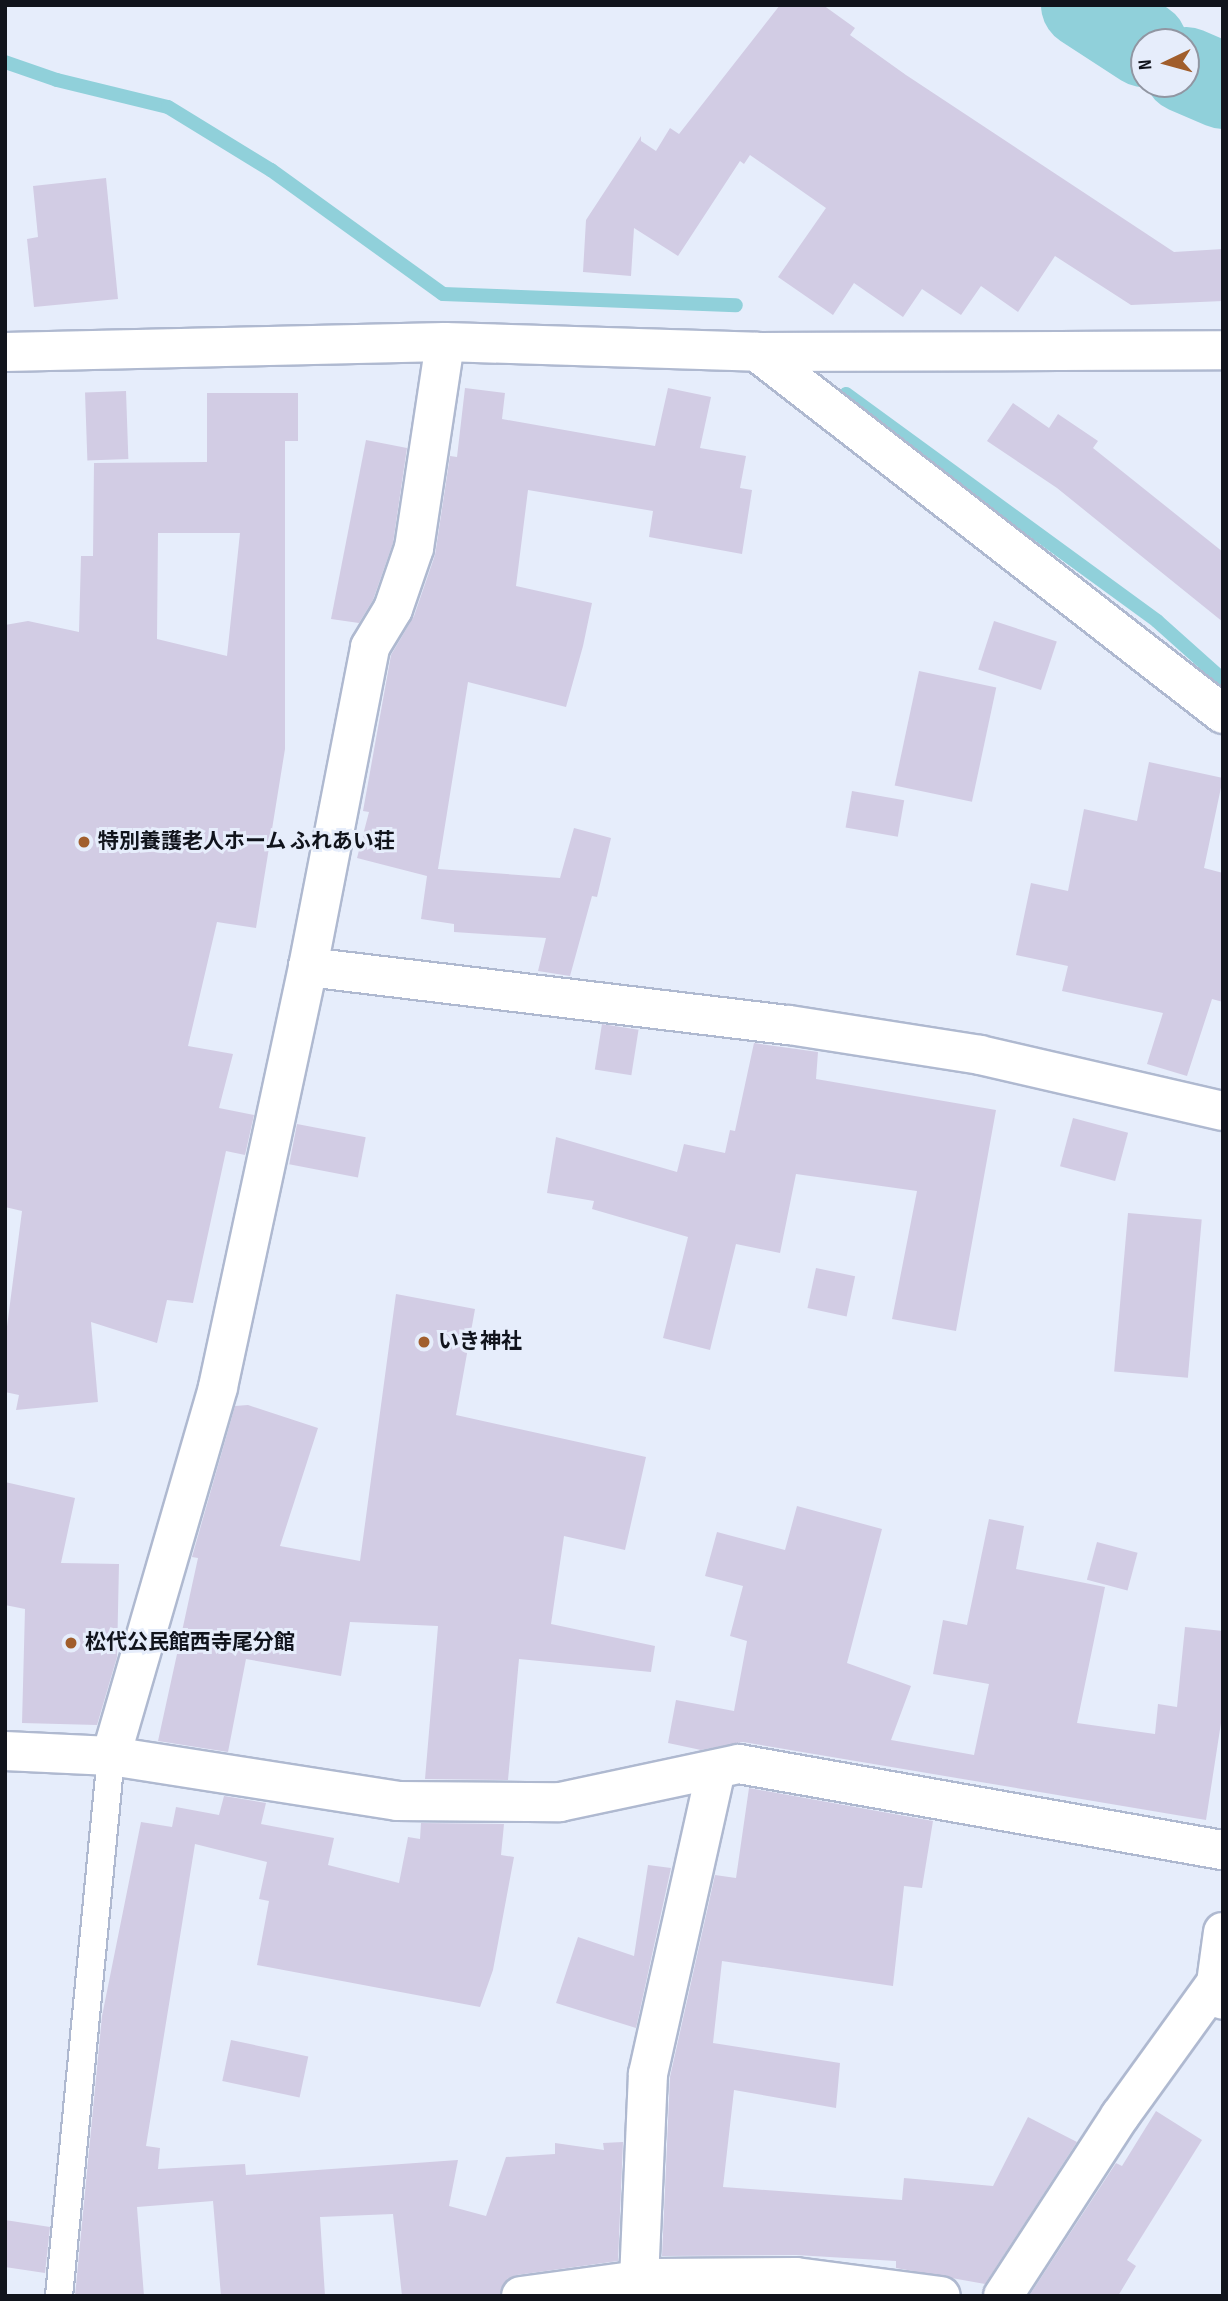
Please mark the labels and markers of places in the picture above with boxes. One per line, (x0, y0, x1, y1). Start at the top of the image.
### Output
place label: 特別養護老人ホーム ふれあい荘 (98, 829, 395, 855)
marker: 特別養護老人ホーム ふれあい荘 (76, 834, 92, 850)
place label: いき神社 (438, 1329, 522, 1355)
marker: いき神社 (416, 1334, 432, 1350)
place label: 松代公民館西寺尾分館 (85, 1630, 295, 1656)
marker: 松代公民館西寺尾分館 (63, 1635, 79, 1651)

